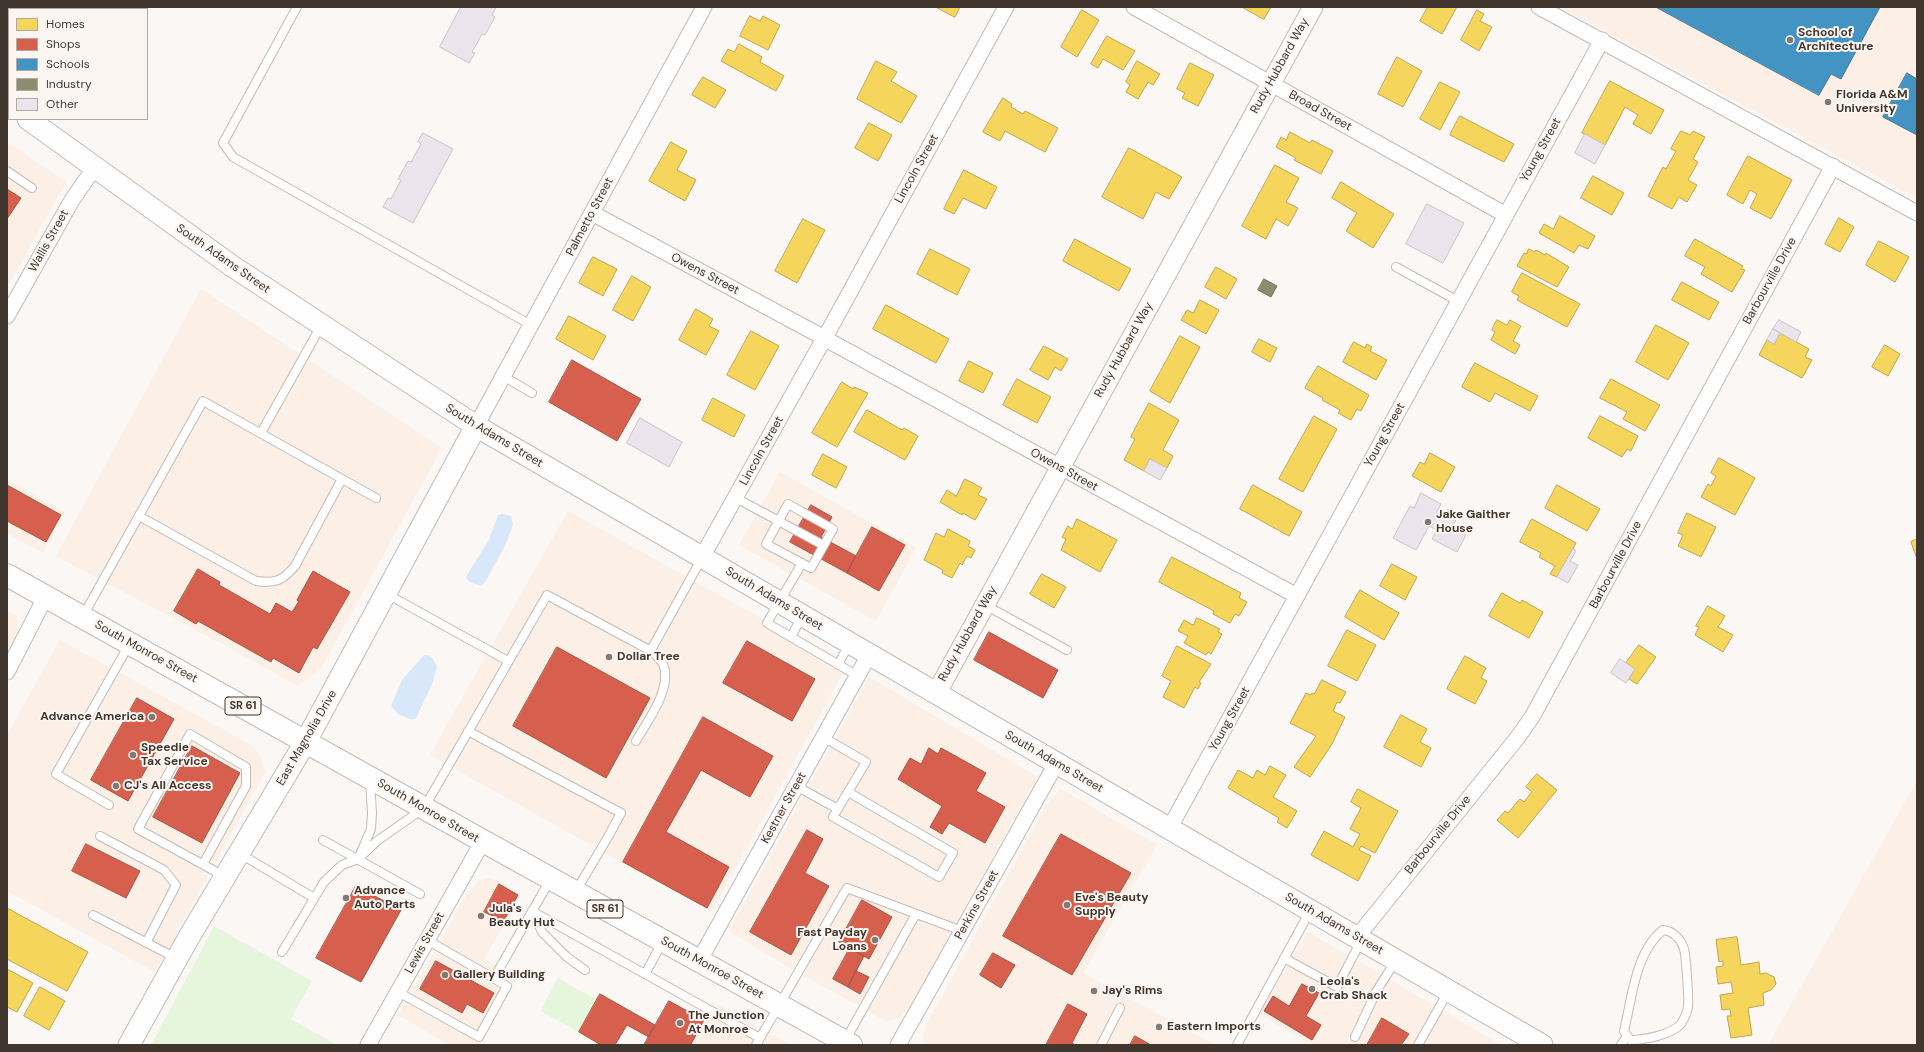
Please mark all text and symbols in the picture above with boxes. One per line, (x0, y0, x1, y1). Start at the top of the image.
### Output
legend (8, 8, 148, 120)
text: Homes (46, 16, 85, 32)
street label: Rudy Hubbard Way (1248, 16, 1312, 116)
place label: School of Architecture (1798, 26, 1873, 54)
marker: School of Architecture (1785, 35, 1795, 45)
text: Shops (46, 36, 81, 52)
text: Schools (46, 56, 90, 72)
text: Industry (46, 76, 92, 92)
street label: Broad Street (1286, 88, 1354, 134)
place label: Florida A&M University (1836, 88, 1908, 116)
text: Other (46, 96, 78, 112)
marker: Florida A&M University (1823, 97, 1833, 107)
street label: Young Street (1518, 116, 1564, 184)
street label: Lincoln Street (892, 132, 942, 206)
street label: Palmetto Street (563, 175, 617, 259)
street label: Wallis Street (26, 207, 72, 275)
street label: South Adams Street (173, 221, 273, 297)
street label: Barbourville Drive (1740, 235, 1800, 327)
street label: Owens Street (668, 250, 742, 298)
street label: Rudy Hubbard Way (1092, 300, 1156, 400)
street label: South Adams Street (443, 401, 545, 471)
street label: Young Street (1362, 401, 1408, 469)
street label: Lincoln Street (737, 414, 787, 488)
street label: Owens Street (1028, 445, 1100, 495)
place label: Jake Gaither House (1436, 508, 1510, 536)
marker: Jake Gaither House (1423, 517, 1433, 527)
street label: Barbourville Drive (1587, 519, 1645, 611)
street label: South Adams Street (723, 564, 825, 634)
street label: Rudy Hubbard Way (936, 584, 1000, 684)
street label: South Monroe Street (92, 618, 200, 686)
place label: Dollar Tree (617, 650, 680, 664)
marker: Dollar Tree (604, 652, 614, 662)
street label: Young Street (1207, 685, 1253, 753)
street label: East Magnolia Drive (274, 688, 340, 788)
road number: SR 61 (225, 697, 261, 715)
place label: Advance America (40, 710, 144, 724)
marker: Advance America (147, 712, 157, 722)
street label: South Adams Street (1002, 728, 1106, 796)
place label: Speedie Tax Service (141, 741, 208, 769)
marker: Speedie Tax Service (128, 750, 138, 760)
street label: Kestner Street (758, 770, 810, 846)
street label: South Monroe Street (375, 776, 481, 846)
place label: CJ's All Access (124, 779, 211, 793)
marker: CJ's All Access (111, 781, 121, 791)
street label: Barbourville Drive (1402, 793, 1474, 877)
street label: Perkins Street (952, 868, 1002, 942)
place label: Advance Auto Parts (354, 884, 415, 912)
street label: South Adams Street (1282, 890, 1386, 958)
place label: Eve's Beauty Supply (1075, 891, 1148, 919)
marker: Advance Auto Parts (341, 893, 351, 903)
road number: SR 61 (587, 900, 623, 918)
marker: Eve's Beauty Supply (1062, 900, 1072, 910)
place label: Jula's Beauty Hut (489, 902, 555, 930)
street label: Lewis Street (402, 910, 448, 976)
marker: Jula's Beauty Hut (476, 911, 486, 921)
place label: Fast Payday Loans (797, 926, 867, 954)
street label: South Monroe Street (658, 934, 766, 1002)
marker: Fast Payday Loans (870, 935, 880, 945)
place label: Gallery Building (453, 968, 545, 982)
marker: Gallery Building (440, 970, 450, 980)
place label: Leola's Crab Shack (1320, 975, 1387, 1003)
place label: Jay's Rims (1102, 984, 1163, 998)
marker: Leola's Crab Shack (1307, 984, 1317, 994)
marker: Jay's Rims (1089, 986, 1099, 996)
place label: The Junction At Monroe (688, 1009, 764, 1037)
marker: The Junction At Monroe (675, 1018, 685, 1028)
place label: Eastern Imports (1167, 1020, 1261, 1034)
marker: Eastern Imports (1154, 1022, 1164, 1032)

